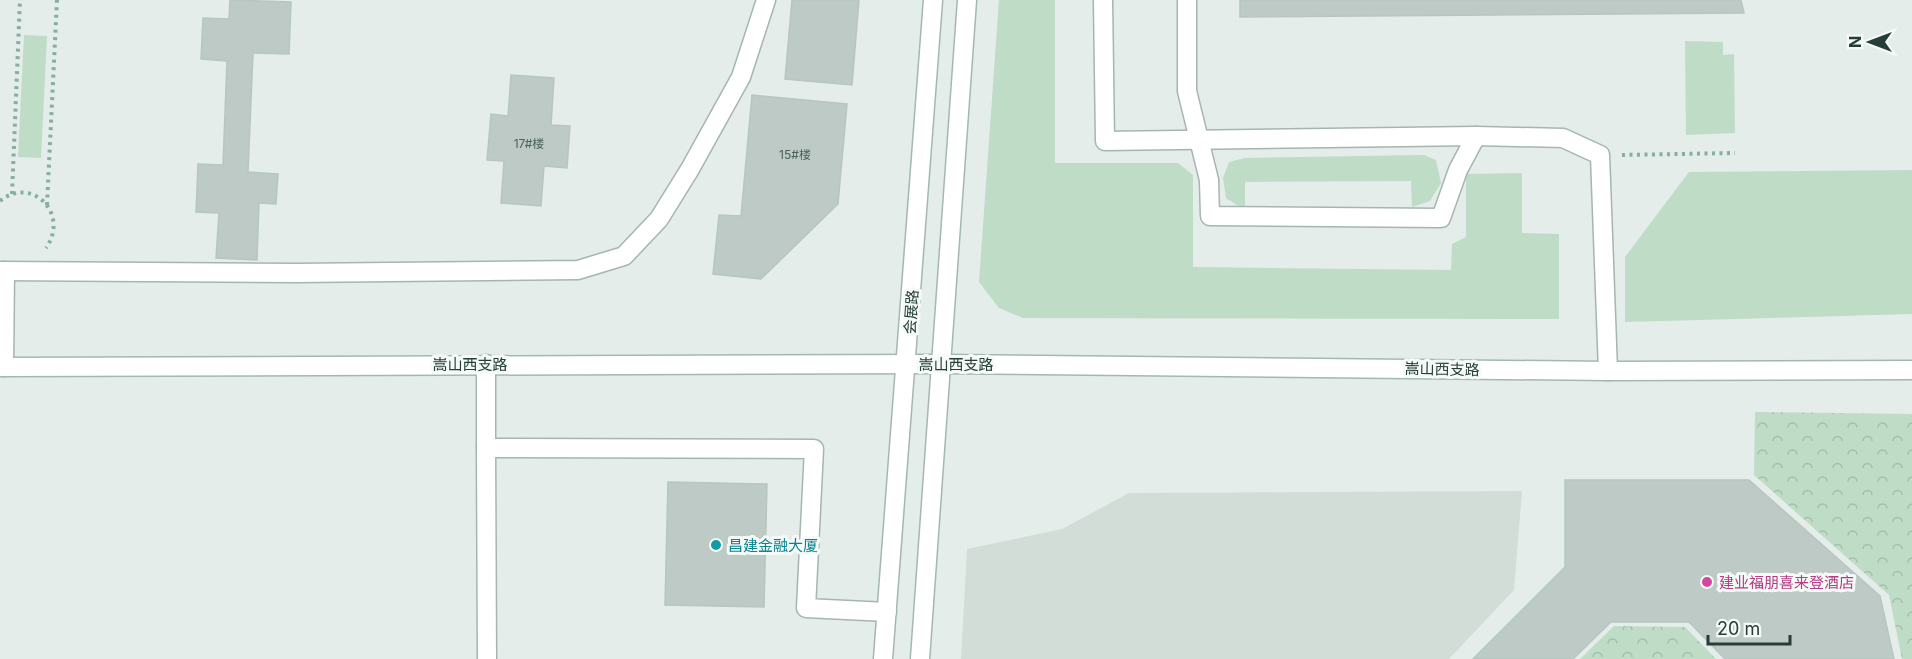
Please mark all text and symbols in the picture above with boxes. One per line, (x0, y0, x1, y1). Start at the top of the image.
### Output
north arrow (1840, 12, 1900, 72)
text: N (1845, 36, 1865, 48)
house number: 17#楼 (514, 136, 544, 151)
house number: 15#楼 (779, 147, 811, 162)
street label: 会展路 (900, 289, 922, 335)
street label: 嵩山西支路 (432, 355, 508, 374)
street label: 嵩山西支路 (918, 355, 994, 374)
street label: 嵩山西支路 (1404, 359, 1480, 379)
place label: 昌建金融大厦 (728, 536, 818, 555)
marker: 昌建金融大厦 (709, 538, 723, 552)
place label: 建业福朋喜来登酒店 (1719, 573, 1854, 592)
marker: 建业福朋喜来登酒店 (1700, 575, 1714, 589)
scale bar (1708, 608, 1790, 646)
text: 20 m (1717, 618, 1760, 639)

